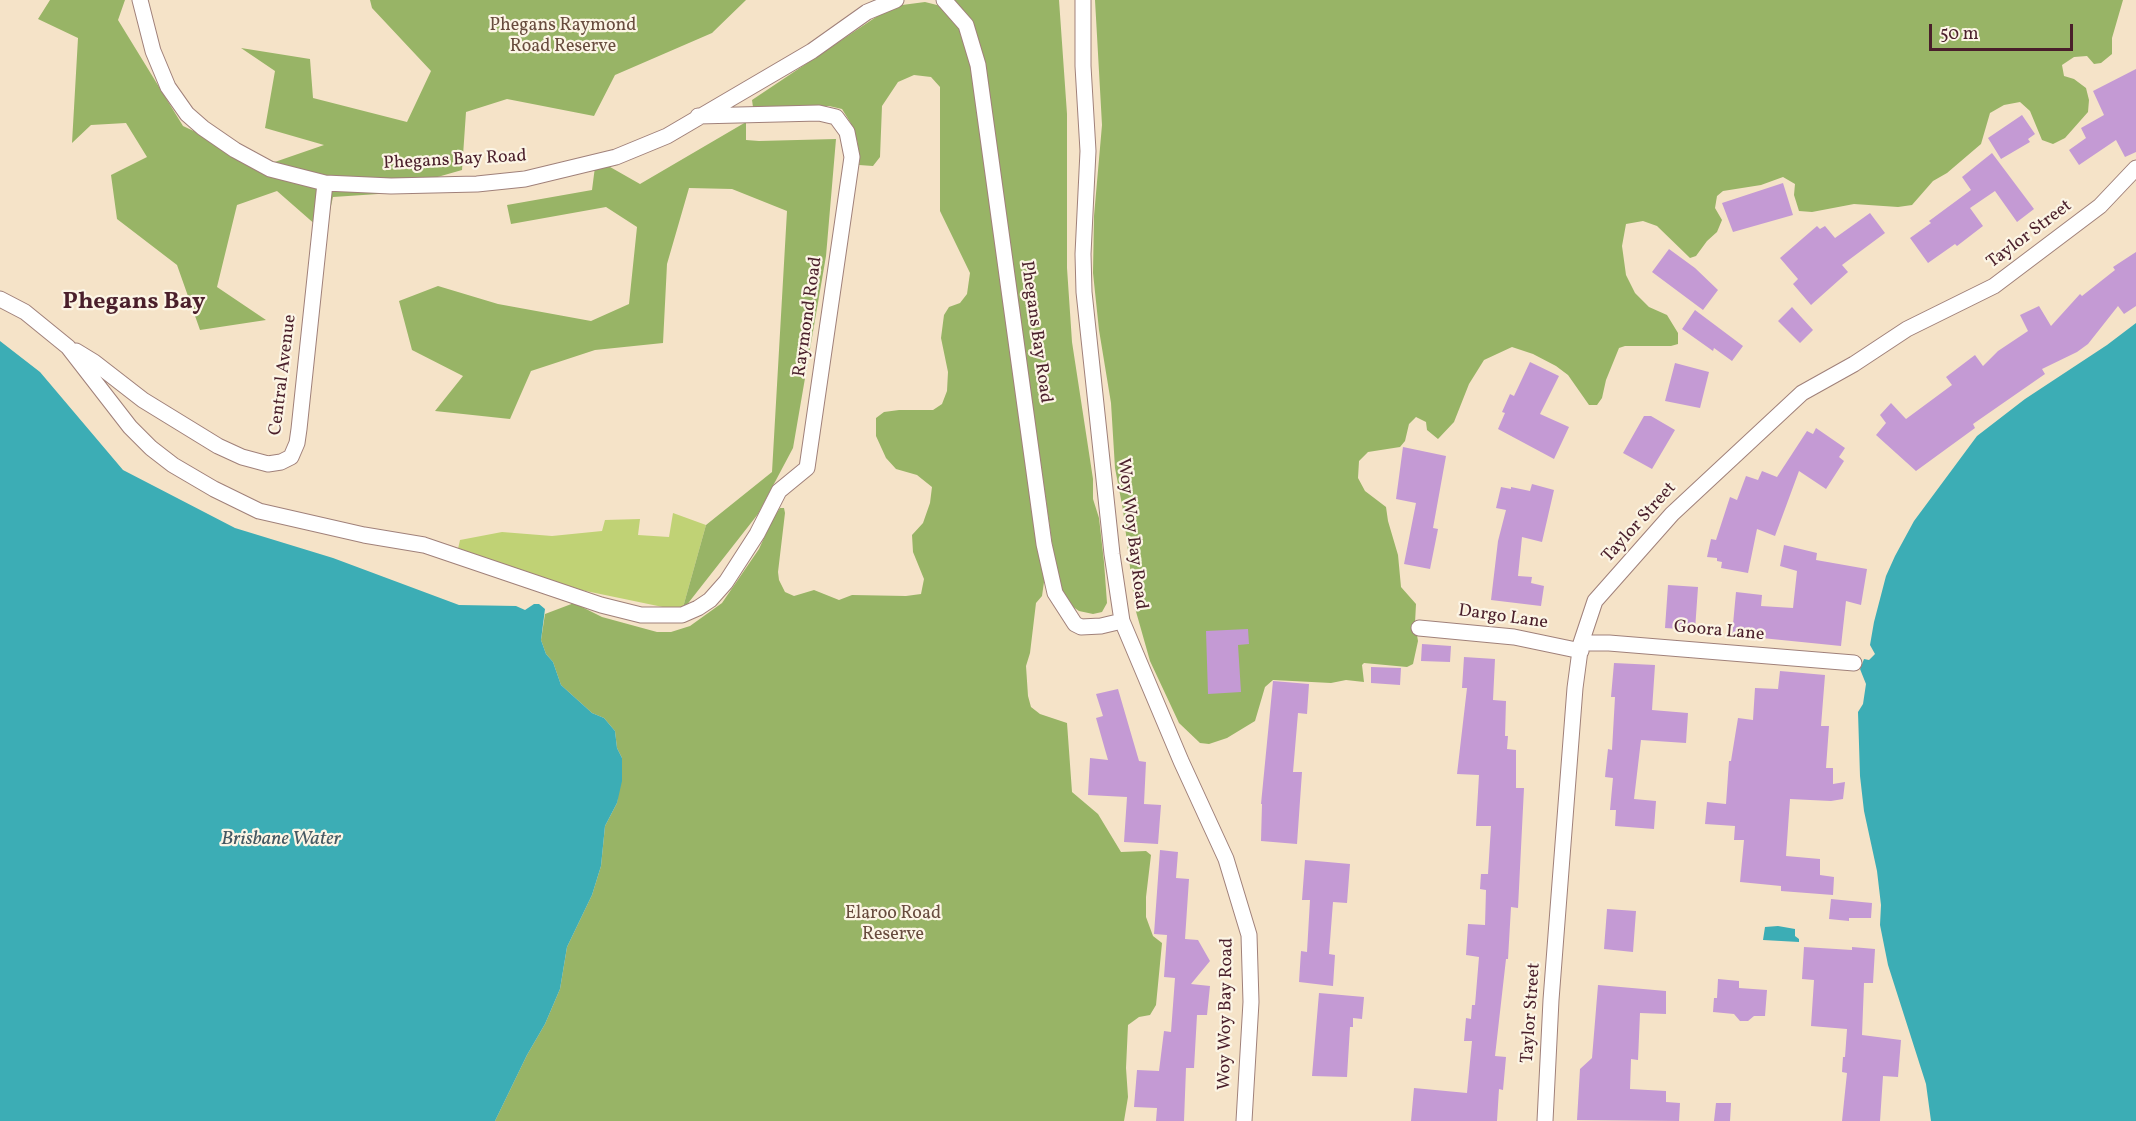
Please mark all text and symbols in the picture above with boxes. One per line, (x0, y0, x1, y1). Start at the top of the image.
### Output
scale bar (1932, 12, 2076, 50)
park label: Phegans Raymond Road Reserve (490, 16, 636, 58)
text: 50 m (1940, 22, 1979, 47)
street label: Phegans Bay Road (383, 146, 527, 176)
street label: Taylor Street (1983, 196, 2077, 274)
street label: Raymond Road (790, 256, 828, 378)
street label: Phegans Bay Road (1014, 259, 1056, 405)
district label: Phegans Bay (63, 290, 205, 318)
street label: Central Avenue (266, 313, 302, 437)
street label: Woy Woy Bay Road (1111, 457, 1151, 611)
street label: Taylor Street (1598, 478, 1682, 568)
street label: Dargo Lane (1457, 601, 1549, 635)
street label: Goora Lane (1673, 617, 1765, 647)
water label: Brisbane Water (221, 828, 341, 852)
park label: Elaroo Road Reserve (845, 904, 941, 946)
street label: Woy Woy Bay Road (1215, 938, 1239, 1090)
street label: Taylor Street (1518, 962, 1546, 1064)

